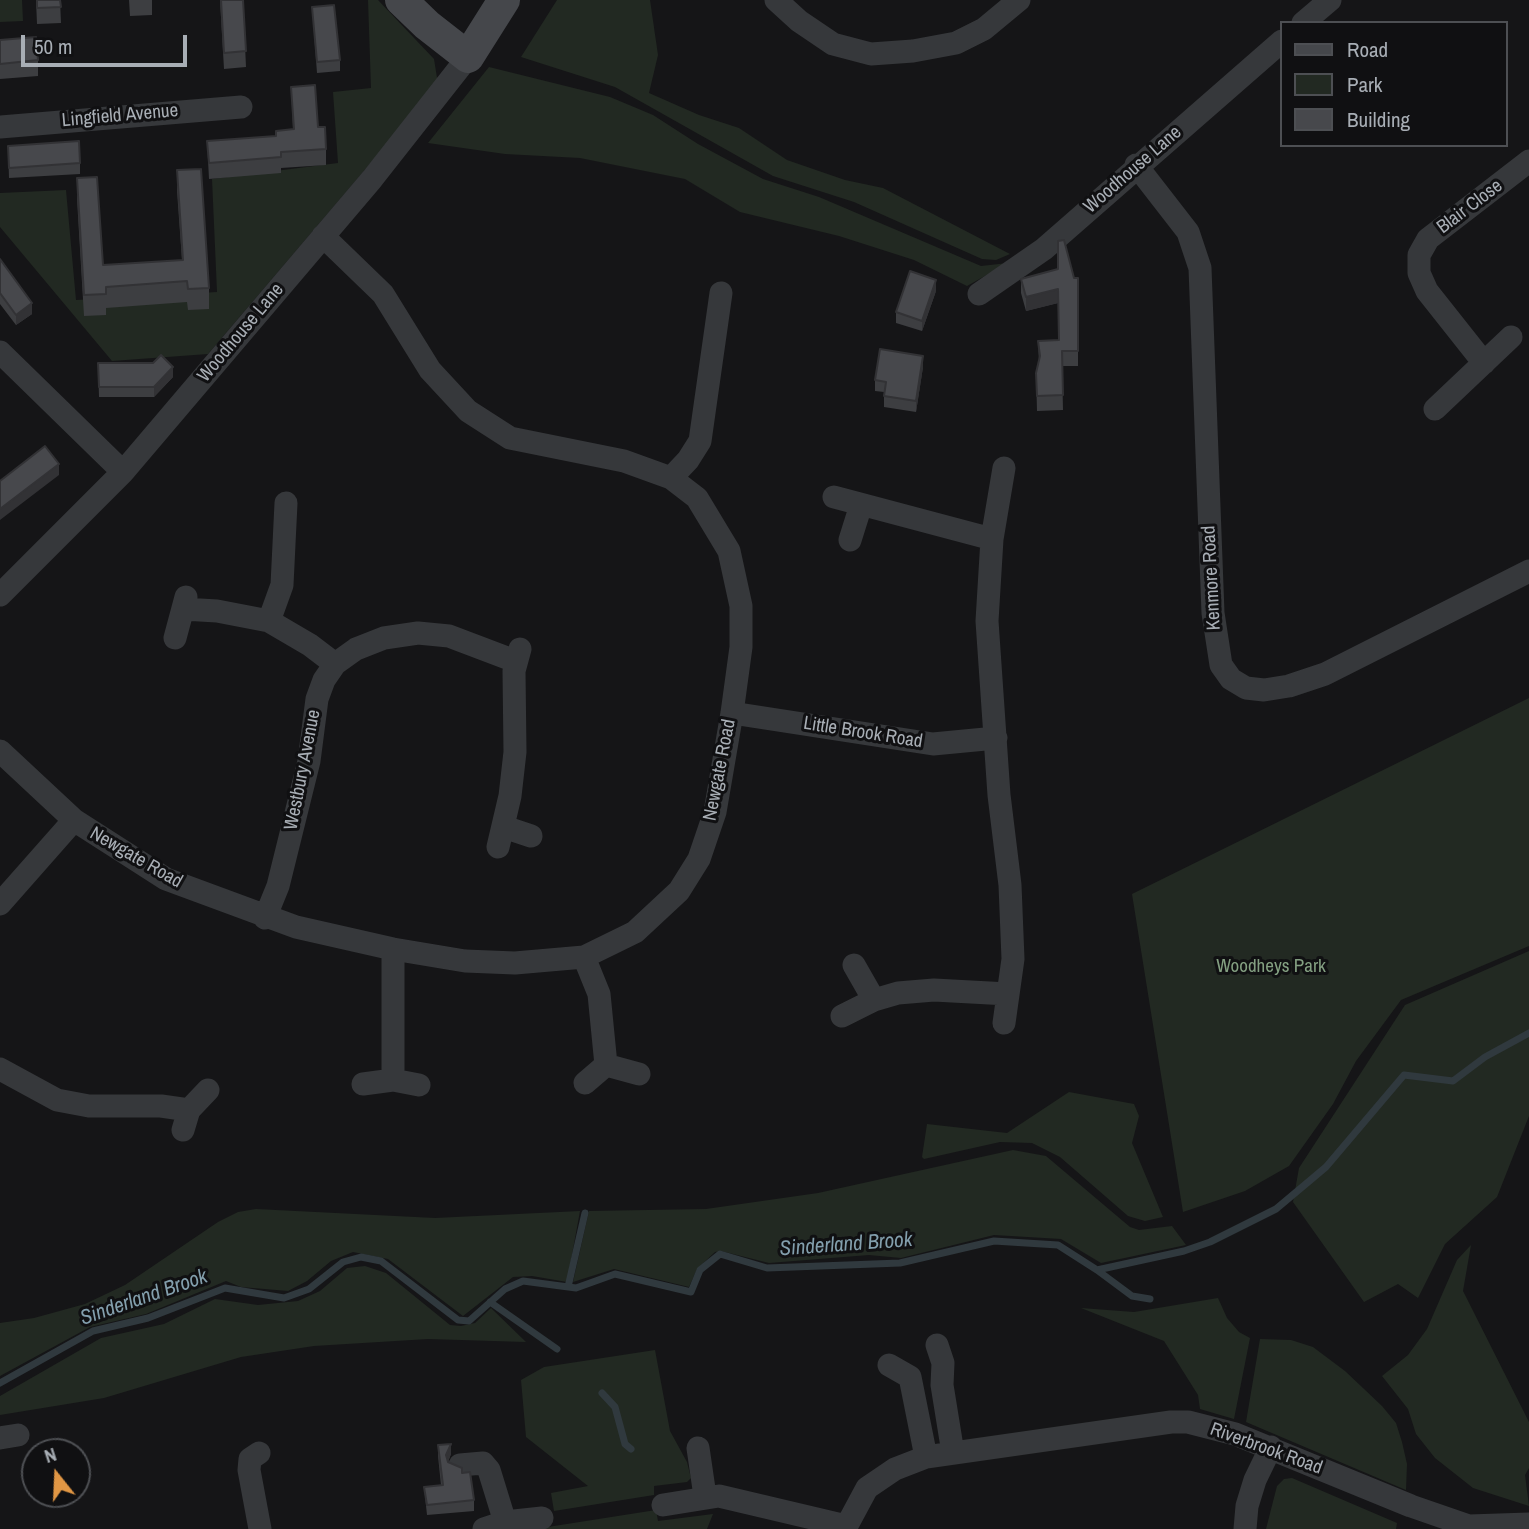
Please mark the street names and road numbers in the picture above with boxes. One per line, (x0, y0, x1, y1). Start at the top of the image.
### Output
street label: Lingfield Avenue (61, 100, 179, 132)
street label: Woodhouse Lane (1080, 121, 1186, 219)
street label: Blair Close (1433, 175, 1507, 239)
street label: Woodhouse Lane (193, 279, 289, 387)
street label: Kenmore Road (1198, 525, 1226, 631)
street label: Westbury Avenue (280, 708, 326, 832)
street label: Little Brook Road (802, 712, 924, 754)
street label: Newgate Road (699, 717, 741, 823)
street label: Newgate Road (86, 822, 186, 894)
street label: Riverbrook Road (1207, 1418, 1325, 1480)

